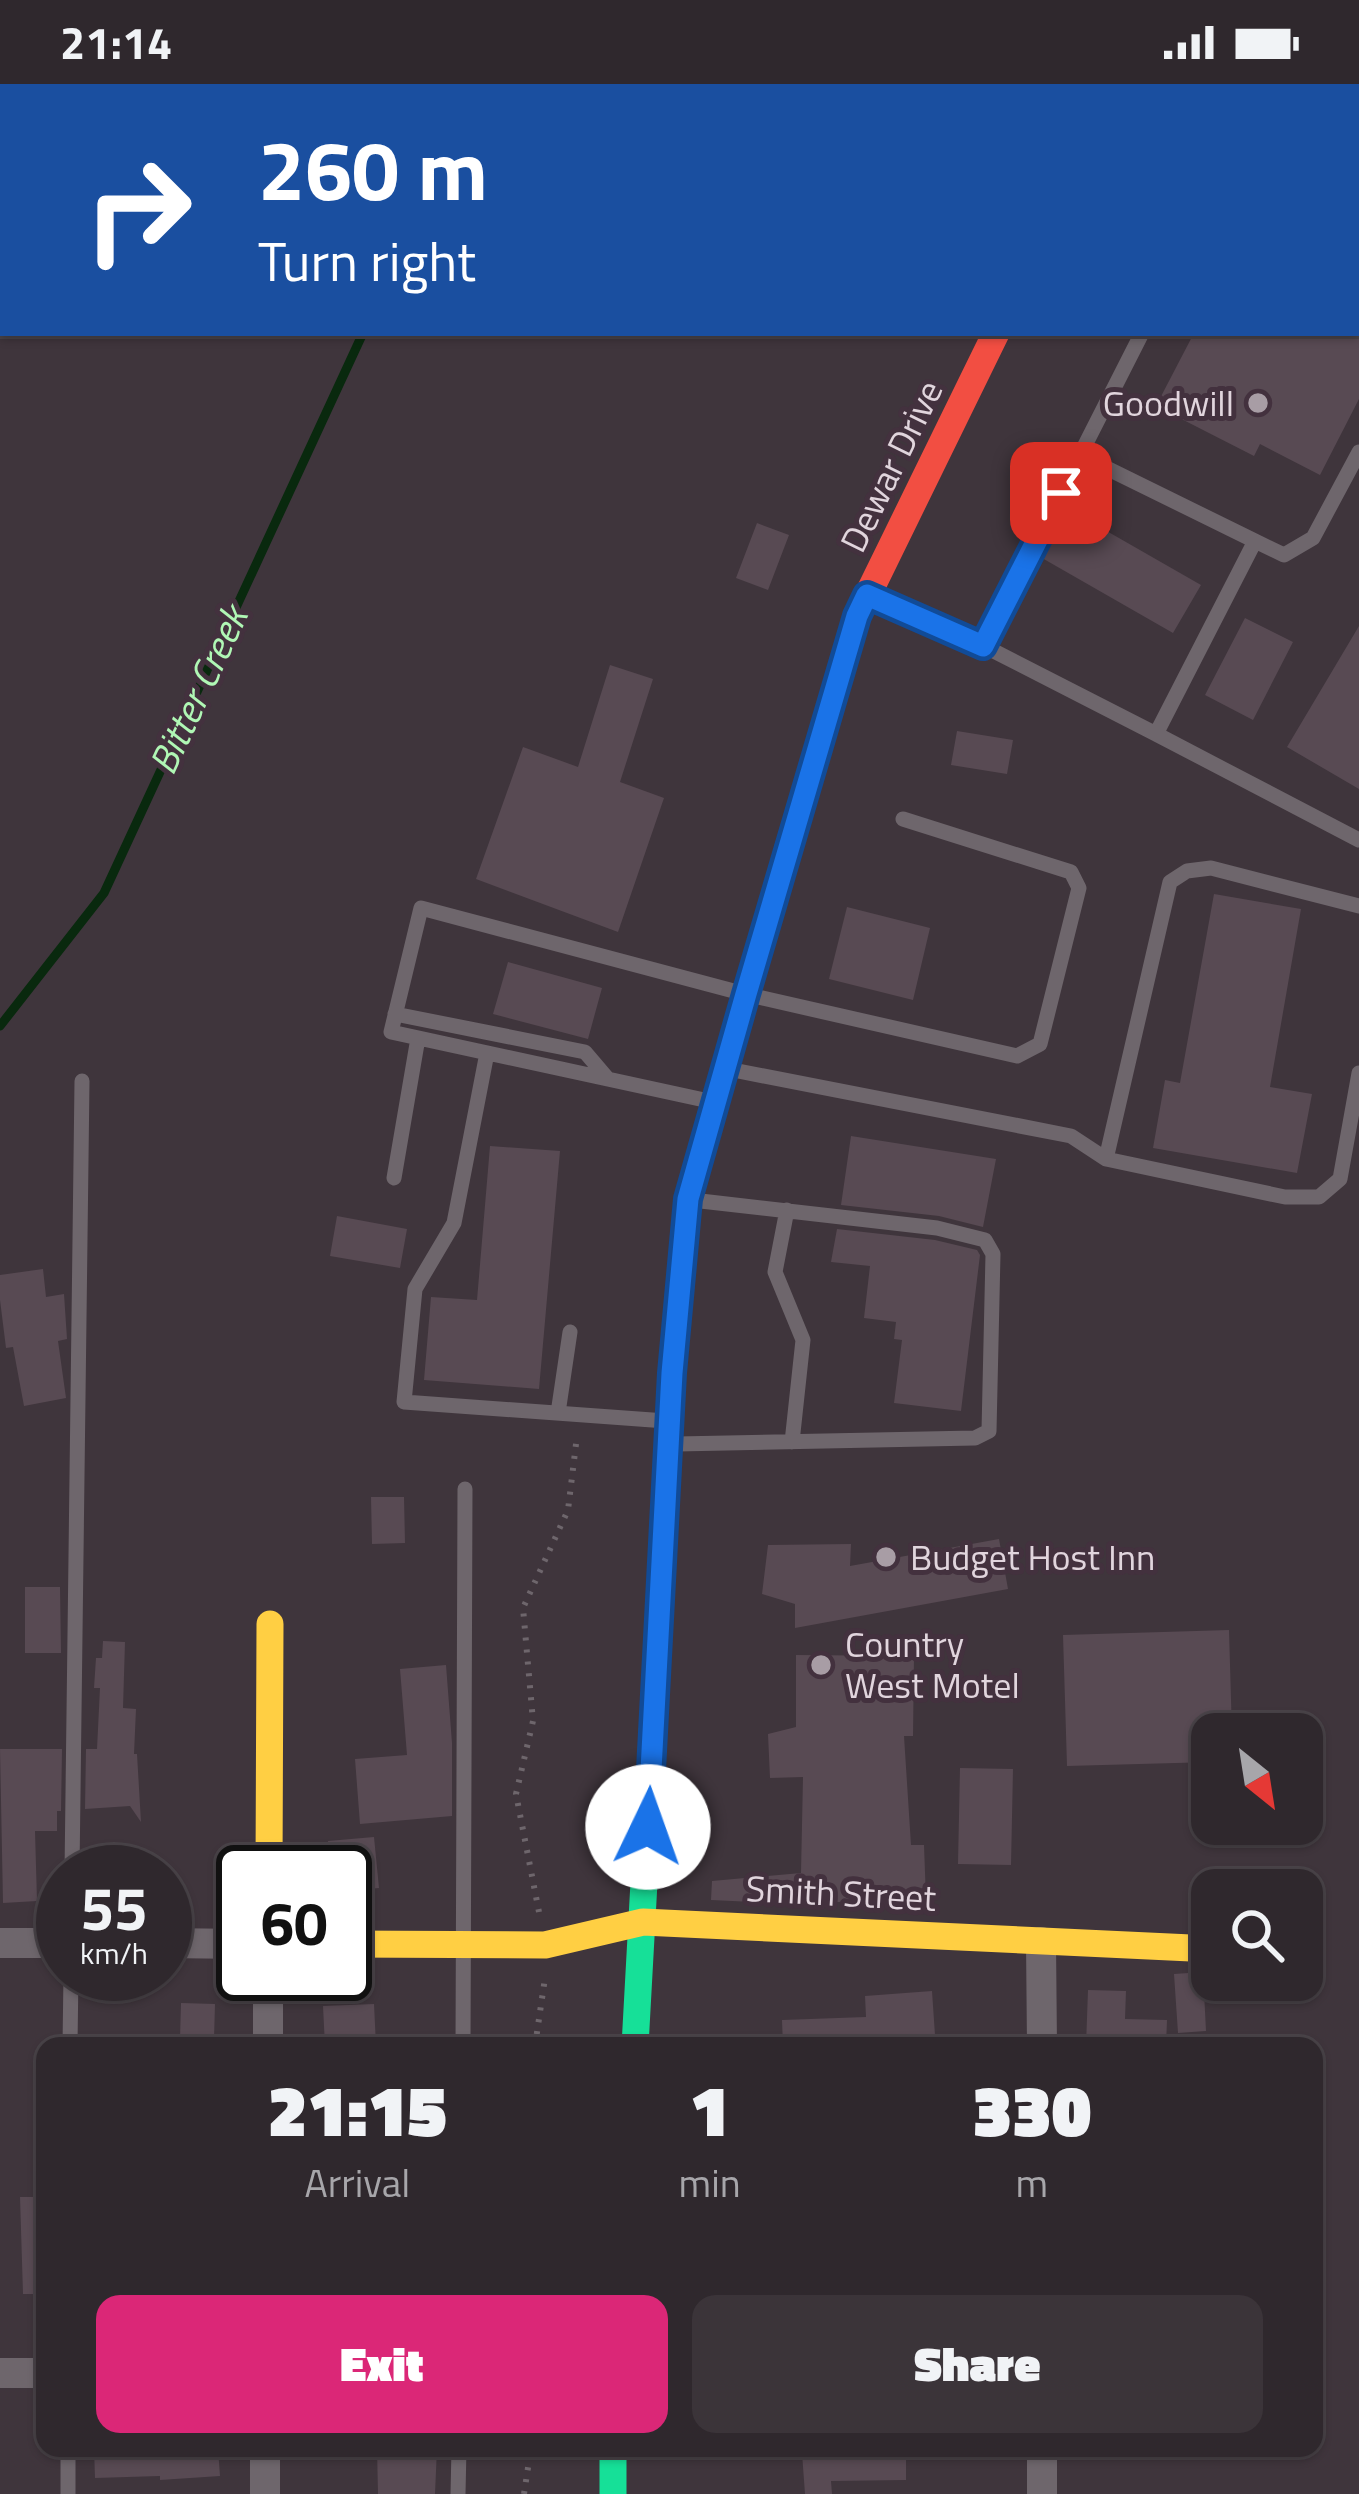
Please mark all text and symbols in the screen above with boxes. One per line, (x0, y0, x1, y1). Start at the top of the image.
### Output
text: 21:14 (60, 8, 172, 76)
text: 260 m (258, 105, 488, 233)
icon: right (60, 132, 216, 288)
text: Turn right (258, 220, 476, 302)
street label: Dewar Drive (825, 370, 956, 561)
place label: Goodwill (1103, 375, 1234, 430)
marker: Goodwill (1245, 390, 1271, 416)
pin (1010, 442, 1112, 544)
icon: arrive (1028, 460, 1094, 526)
water label: Bitter Creek (133, 592, 264, 783)
place label: Budget Host Inn (910, 1529, 1155, 1584)
marker: Budget Host Inn (873, 1544, 899, 1570)
place label: Country West Motel (845, 1616, 1020, 1712)
marker: Country West Motel (808, 1652, 834, 1678)
north arrow (1191, 1713, 1323, 1845)
map controls (1191, 1713, 1323, 2001)
position arrow (585, 1764, 711, 1890)
speed limit sign: 60 (216, 1845, 372, 2001)
street label: Smith Street (745, 1860, 938, 1925)
text: 55 (80, 1862, 148, 1953)
button: search (1191, 1869, 1323, 2001)
text: km/h (80, 1930, 148, 1976)
text: 21:15 (268, 2054, 447, 2164)
text: 1 (690, 2054, 729, 2164)
text: 330 (972, 2054, 1091, 2164)
text: Arrival (304, 2153, 410, 2212)
text: min (679, 2153, 741, 2212)
text: m (1016, 2153, 1048, 2212)
button: Exit (96, 2295, 668, 2433)
button: Share (692, 2295, 1263, 2433)

